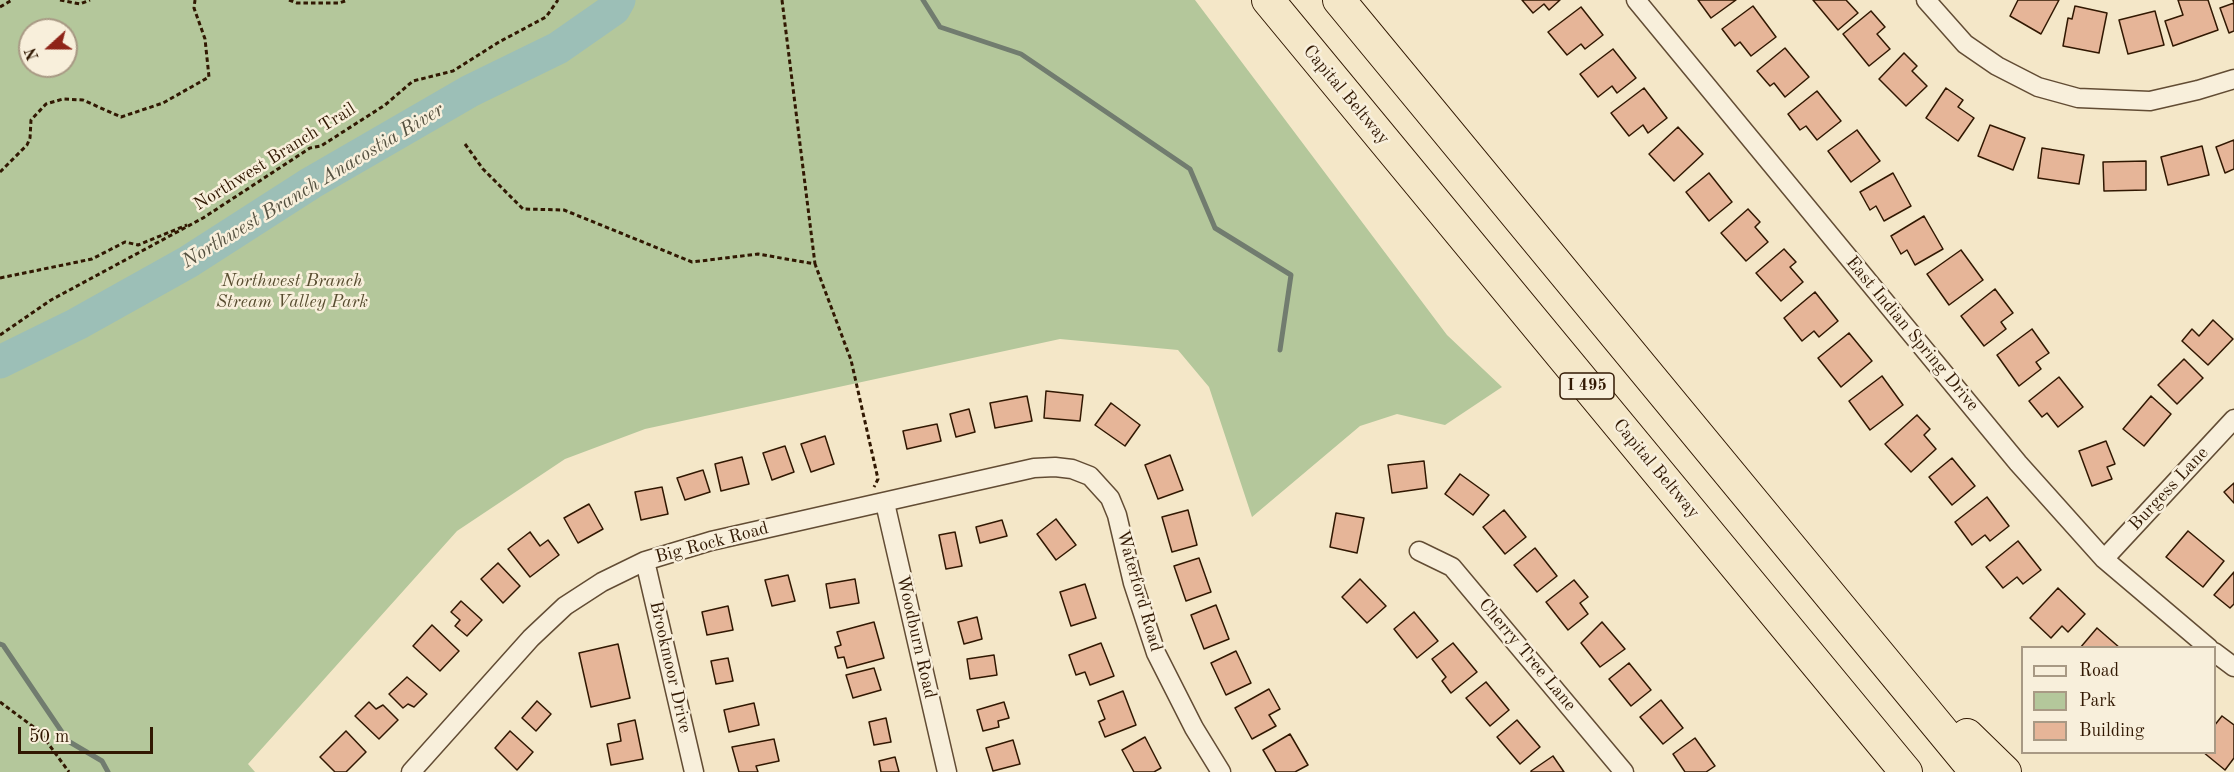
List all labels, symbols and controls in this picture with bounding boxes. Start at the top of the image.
north arrow [18,18,78,78]
street label: Capital Beltway [1298,41,1394,149]
text: N [23,45,43,62]
water label: Northwest Branch Anacostia River [178,98,448,274]
street label: Northwest Branch Trail [190,98,360,216]
street label: East Indian Spring Drive [1841,252,1983,416]
park label: Northwest Branch Stream Valley Park [216,270,368,312]
road number: I 495 [1560,373,1614,399]
street label: Capital Beltway [1608,415,1704,523]
street label: Burgess Lane [2125,442,2213,536]
street label: Big Rock Road [653,518,771,568]
street label: Waterford Road [1111,528,1167,654]
street label: Woodburn Road [891,573,941,701]
street label: Cherry Tree Lane [1474,594,1580,716]
street label: Brookmoor Drive [644,599,696,735]
legend [2021,646,2216,754]
text: Road [2079,662,2119,680]
text: Park [2079,692,2116,710]
scale bar [21,715,156,753]
text: Building [2079,722,2144,740]
text: 50 m [29,728,69,746]

